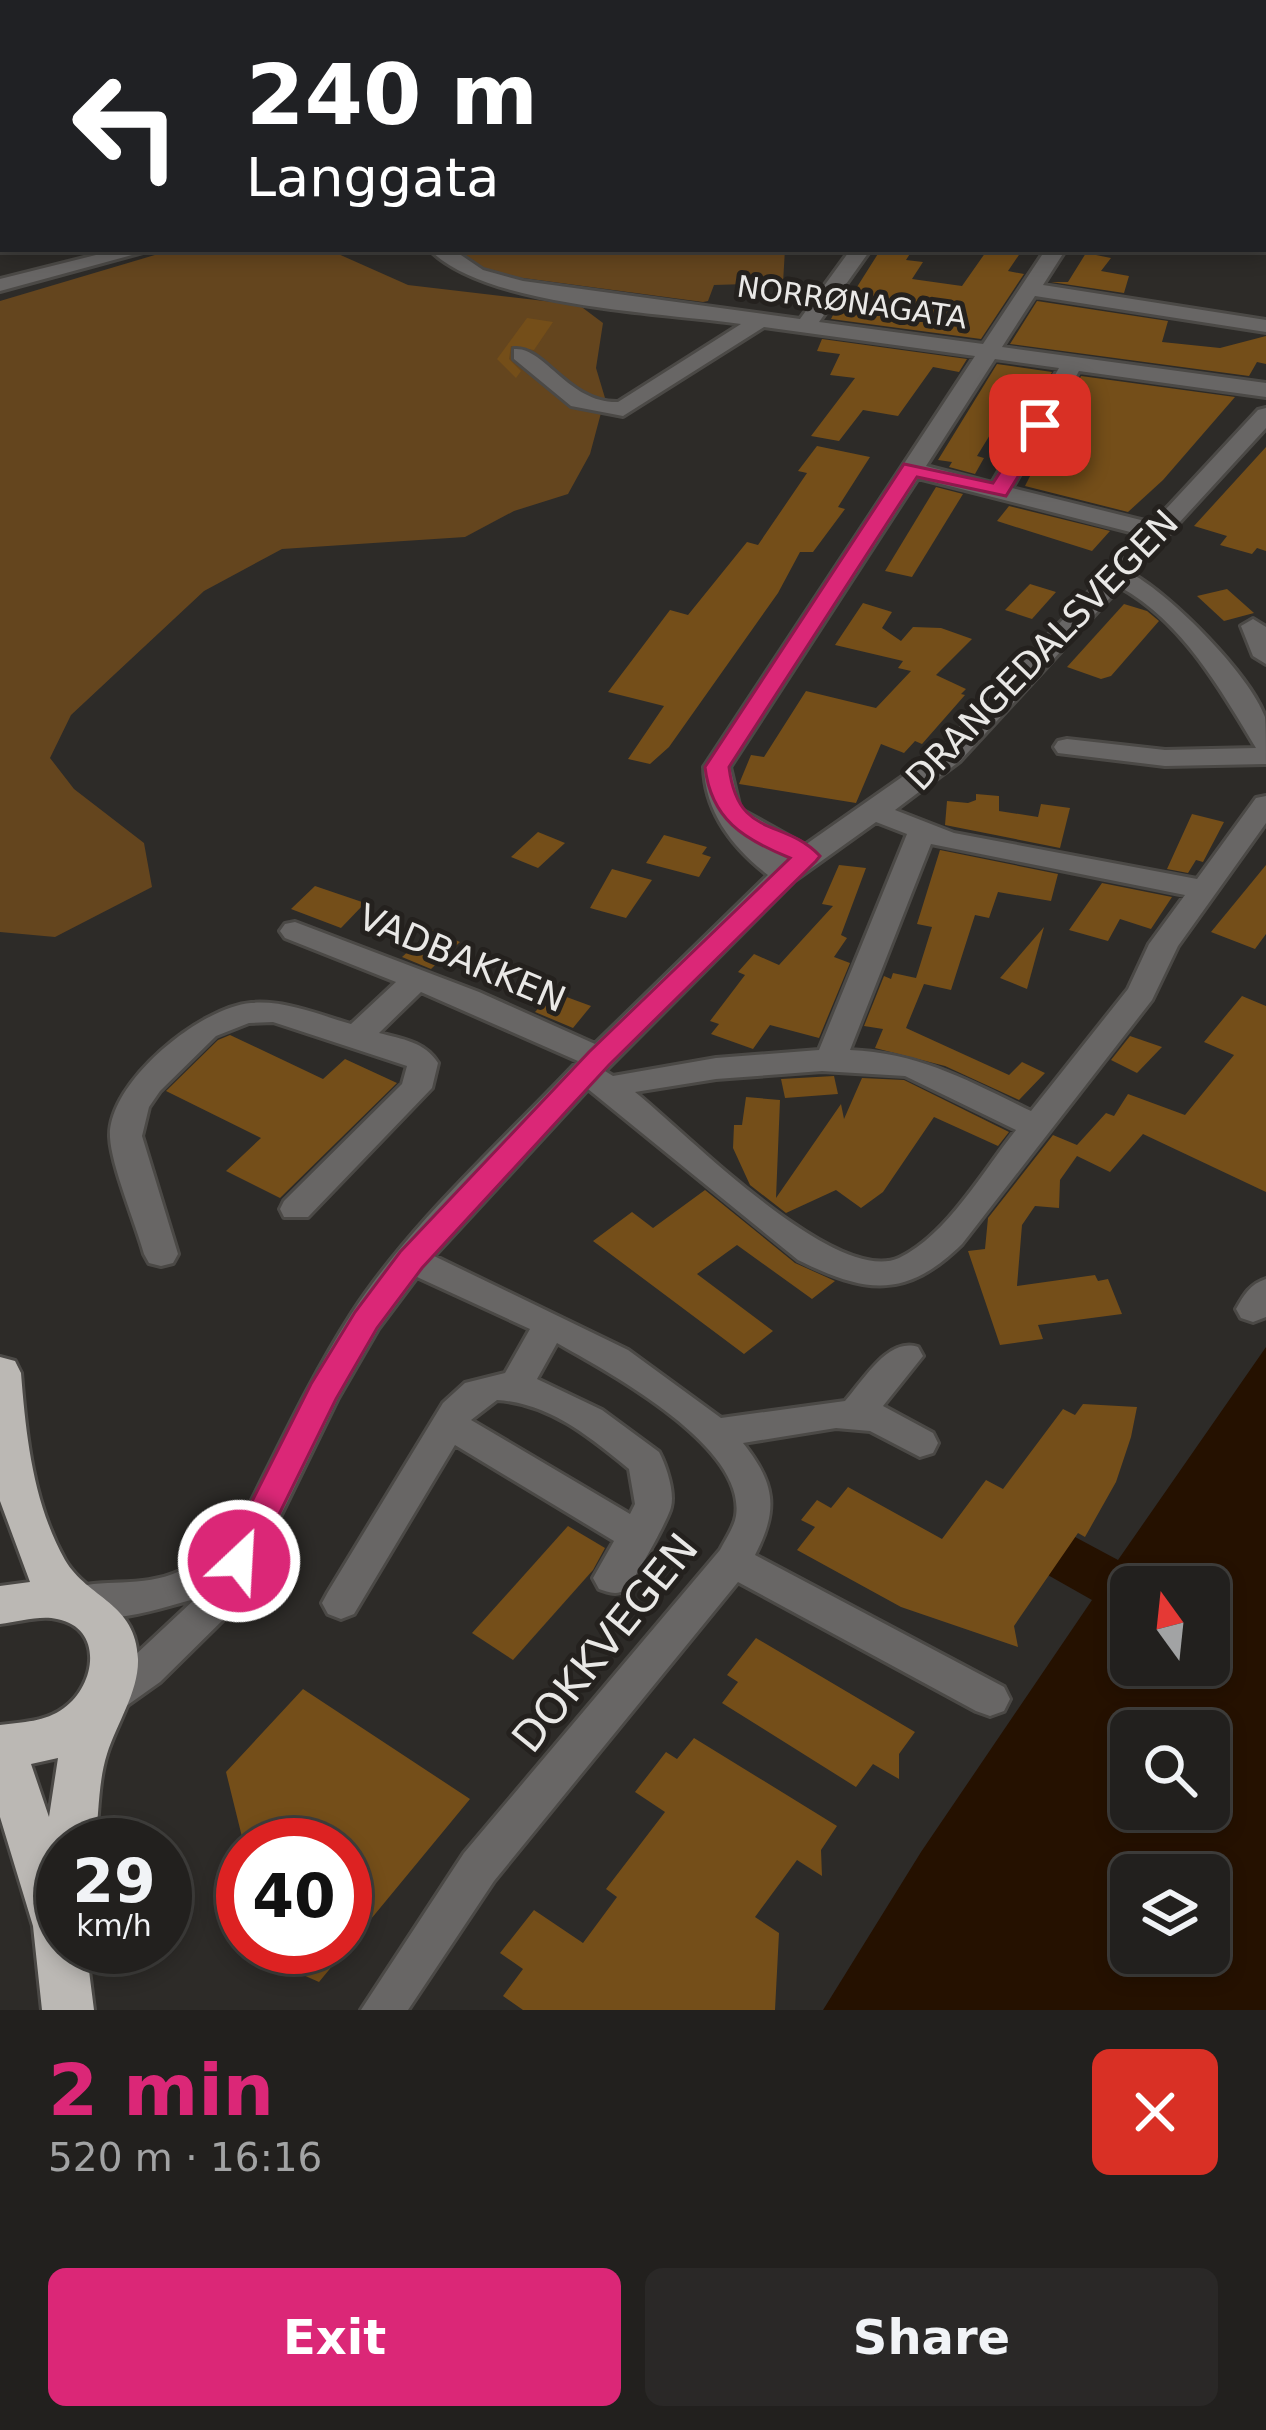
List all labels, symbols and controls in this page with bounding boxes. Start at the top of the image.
text: 240 m [246,46,538,144]
icon: left [48,48,204,204]
text: Langgata [246,146,499,209]
street label: NORRØNAGATA [735,269,970,336]
pin [989,374,1091,476]
icon: arrive [1007,392,1073,458]
street label: DRANGEDALSVEGEN [898,502,1186,798]
street label: VADBAKKEN [352,896,572,1020]
position arrow [176,1498,302,1624]
street label: DOKKVEGEN [502,1524,708,1762]
north arrow [1110,1566,1230,1686]
map controls [1110,1566,1230,1974]
button: search [1110,1710,1230,1830]
speed limit sign: 40 [216,1818,372,1974]
text: 29 [72,1846,156,1916]
button: layers [1110,1854,1230,1974]
text: km/h [76,1908,152,1943]
text: 2 min [48,2048,274,2132]
button: close [1092,2049,1218,2175]
text: 520 m · 16:16 [48,2135,322,2180]
button: Exit [48,2268,621,2406]
button: Share [645,2268,1218,2406]

